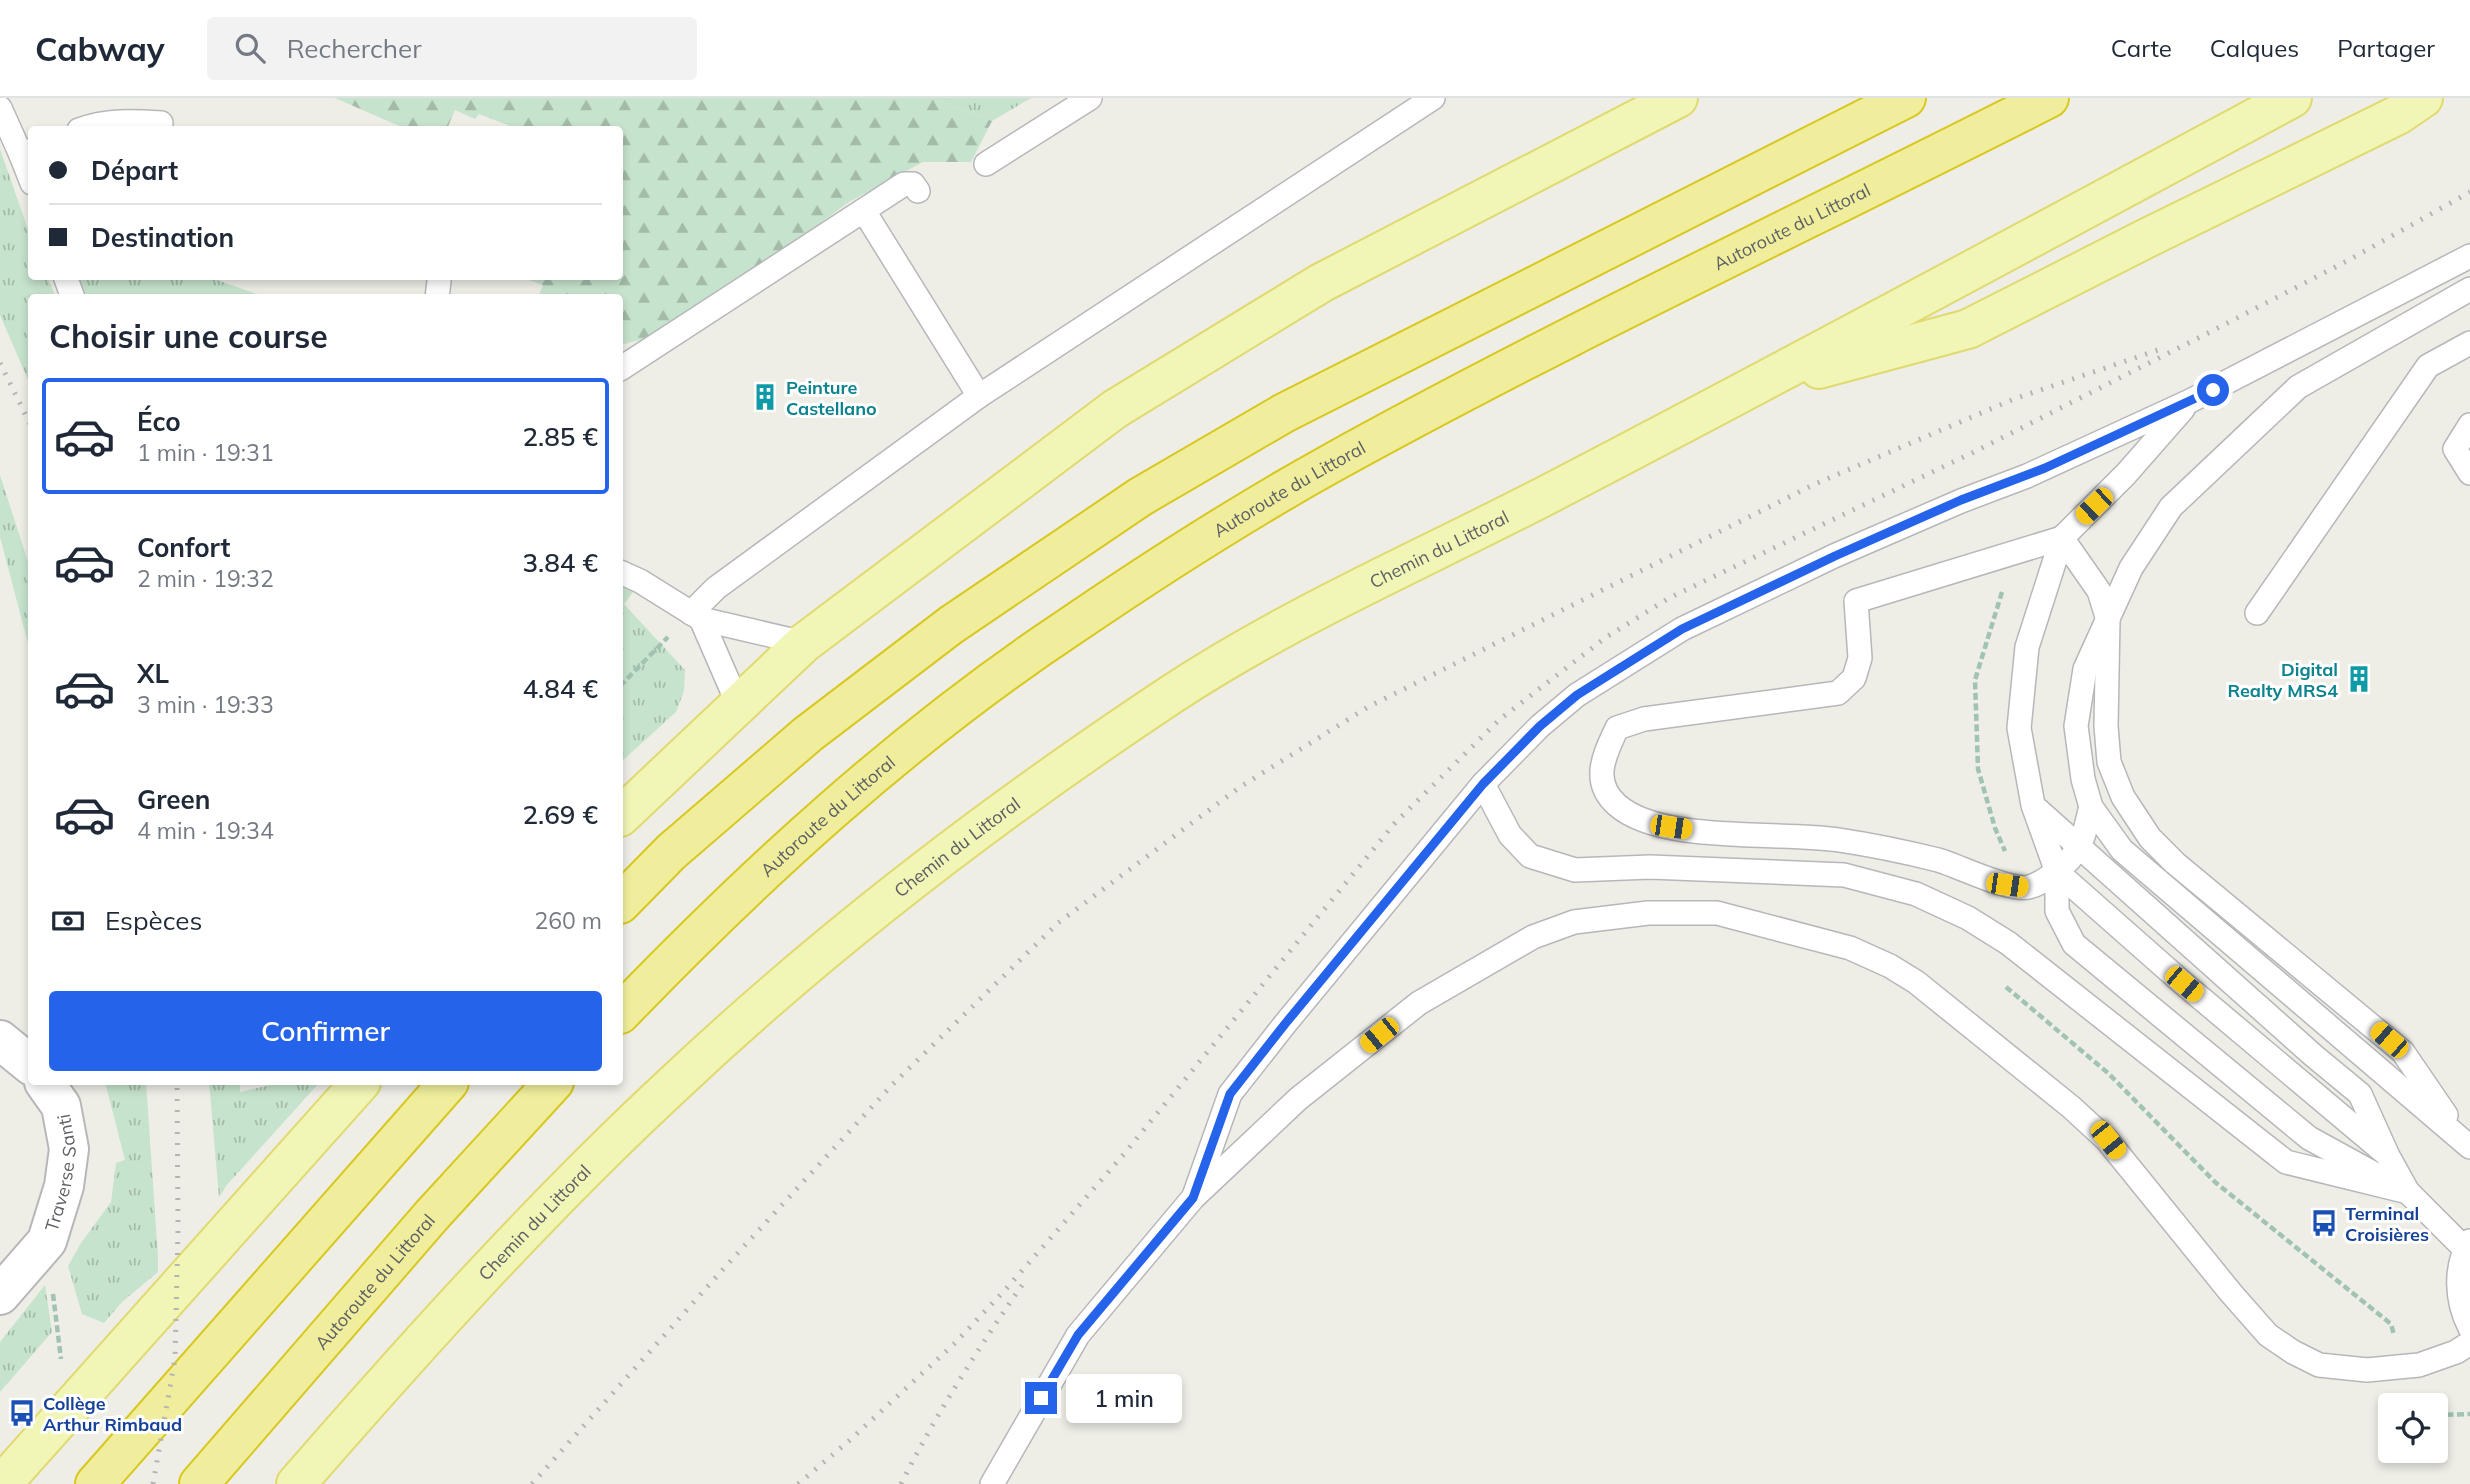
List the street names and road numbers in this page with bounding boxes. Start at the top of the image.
street label: Autoroute du Littoral [1709,178,1874,275]
street label: Autoroute du Littoral [1209,435,1369,542]
street label: Chemin du Littoral [1366,505,1512,593]
street label: Autoroute du Littoral [755,750,899,881]
street label: Chemin du Littoral [889,792,1024,902]
street label: Traverse Santi [39,1112,81,1234]
street label: Chemin du Littoral [473,1159,595,1285]
street label: Autoroute du Littoral [309,1209,439,1354]

